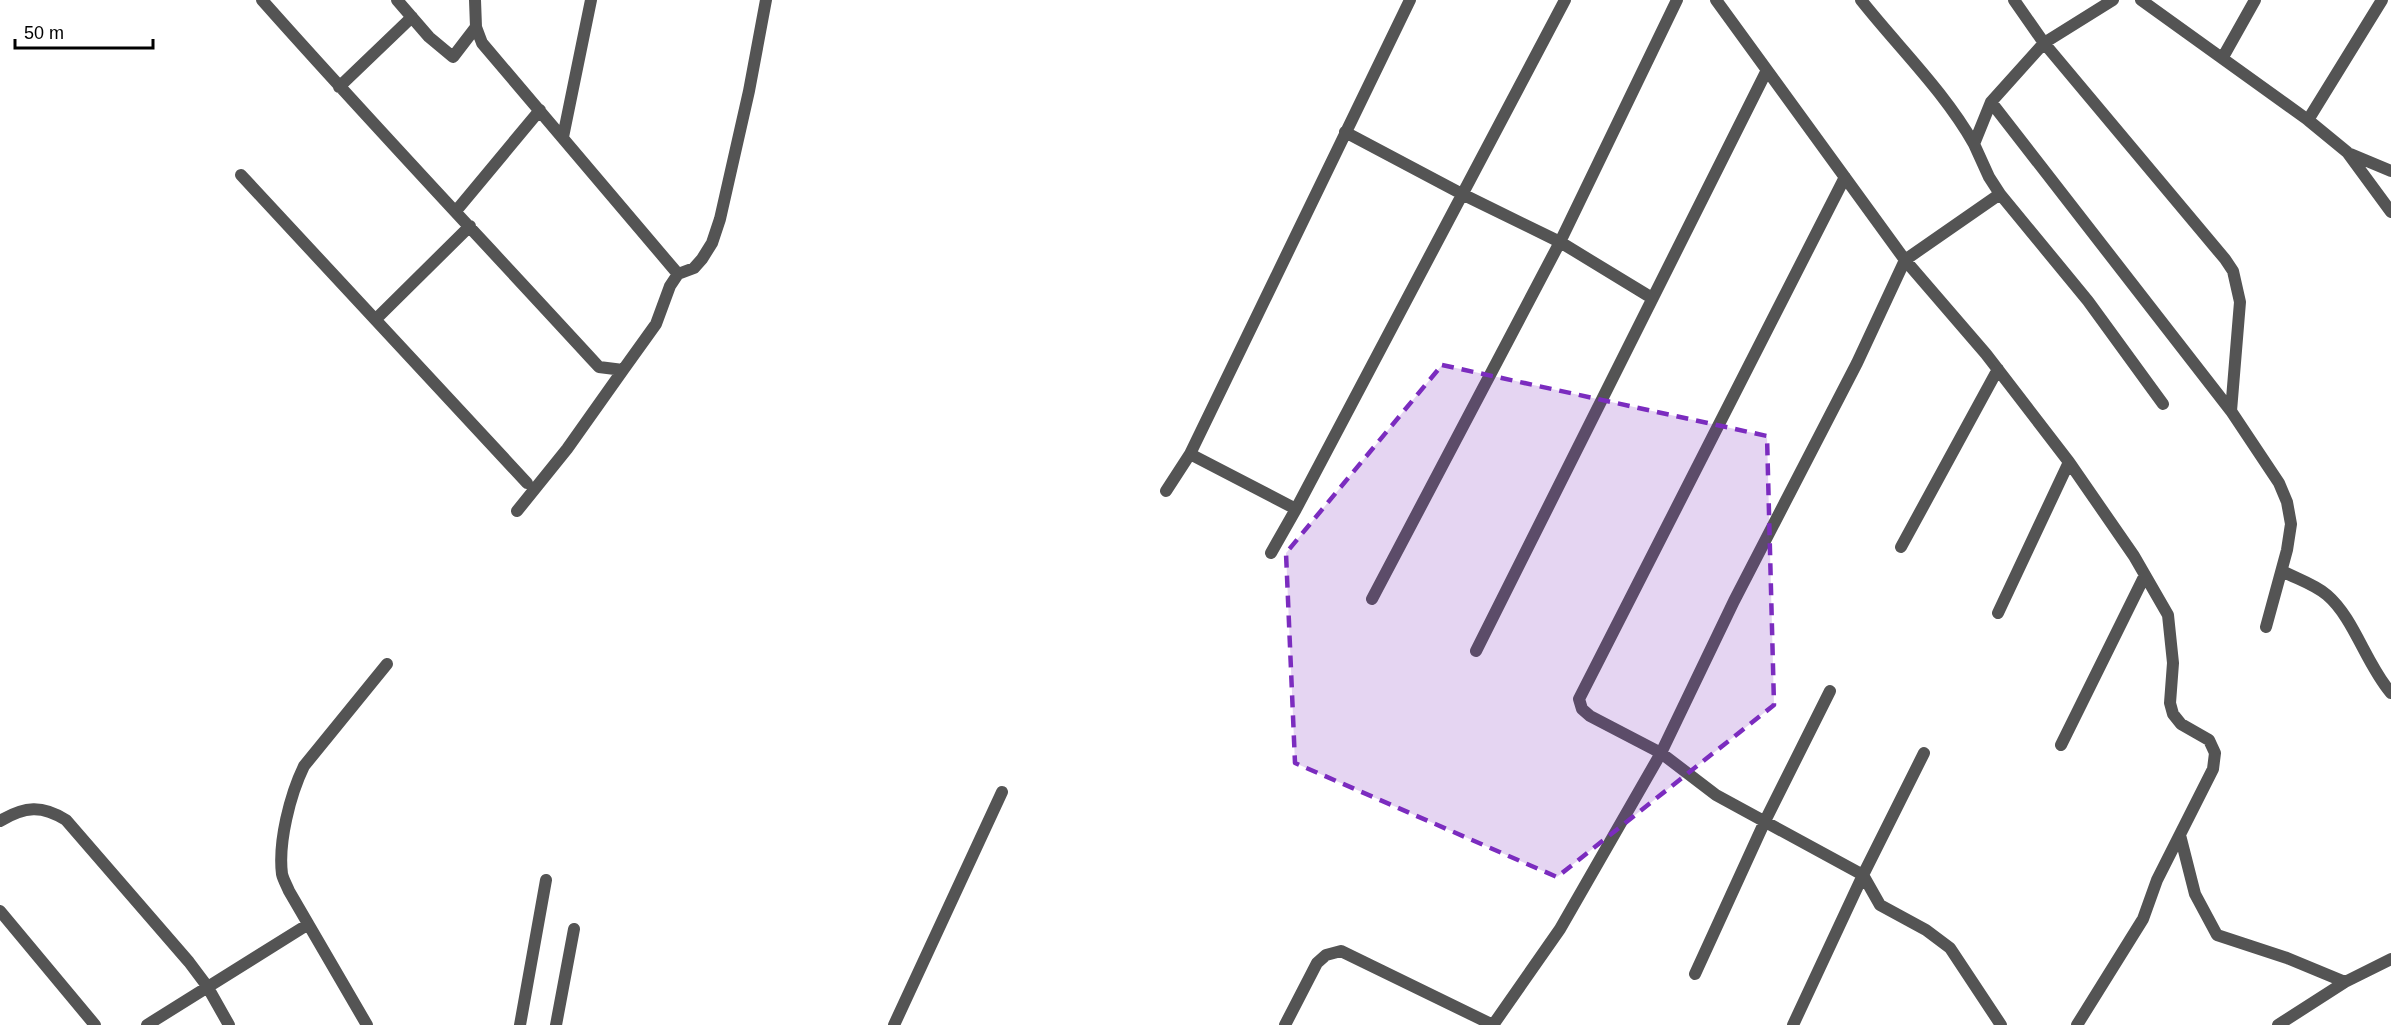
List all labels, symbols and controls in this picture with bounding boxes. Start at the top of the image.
scale bar [15,12,153,50]
text: 50 m [24,23,64,43]

